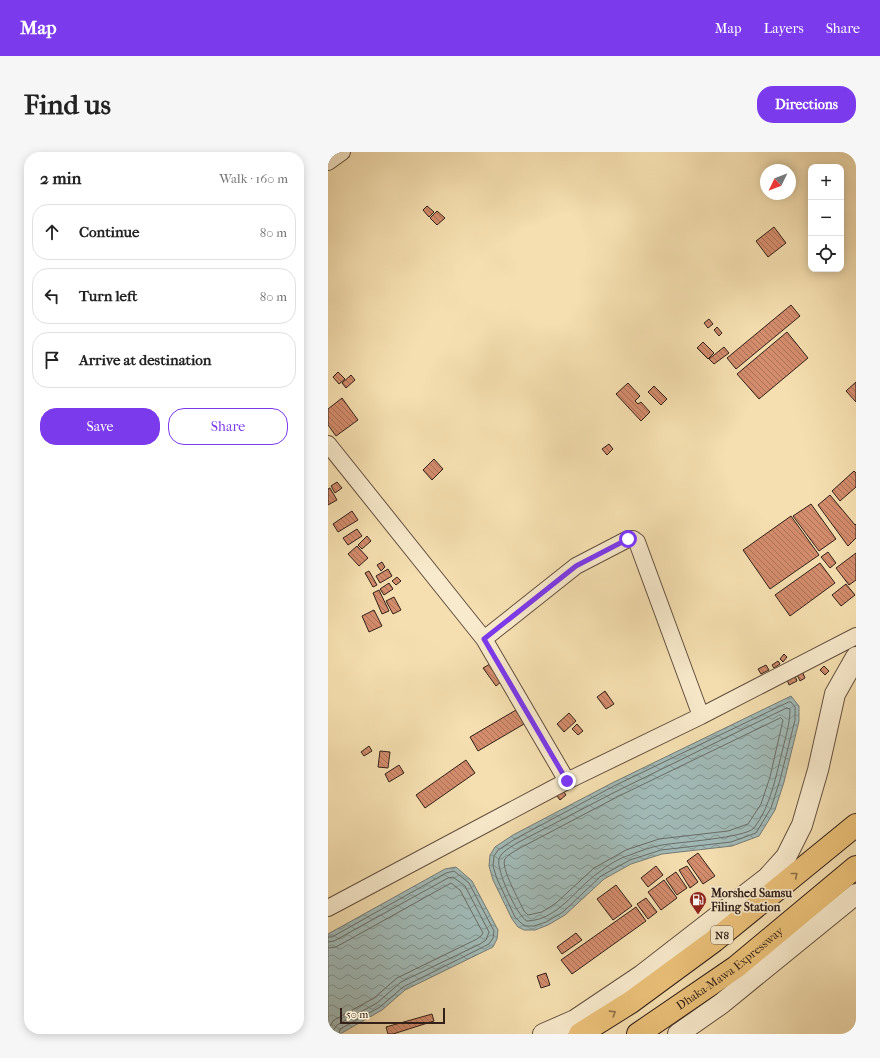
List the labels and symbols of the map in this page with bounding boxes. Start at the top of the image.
north arrow [760,164,796,200]
route start [619,530,637,548]
route end [558,772,576,790]
one-way arrow [790,873,797,880]
place label: Morshed Samsu Filing Station [710,886,792,915]
fuel station icon: Morshed Samsu Filing Station [688,890,708,915]
street label: Dhaka-Mawa Expressway [674,923,787,1013]
road number: N8 [711,926,733,944]
scale bar [340,1006,445,1025]
one-way arrow [609,1011,616,1018]

